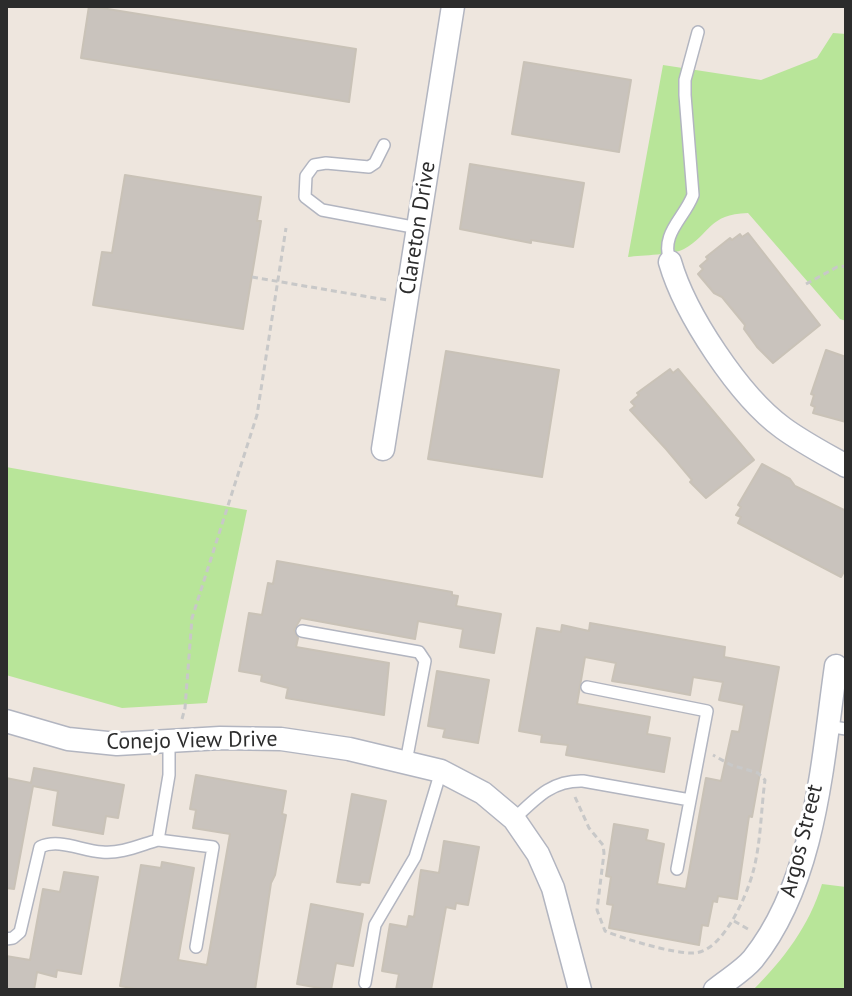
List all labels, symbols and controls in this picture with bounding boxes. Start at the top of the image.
street label: Clareton Drive [394,159,442,297]
street label: Conejo View Drive [106,726,278,756]
street label: Argos Street [775,782,829,900]

